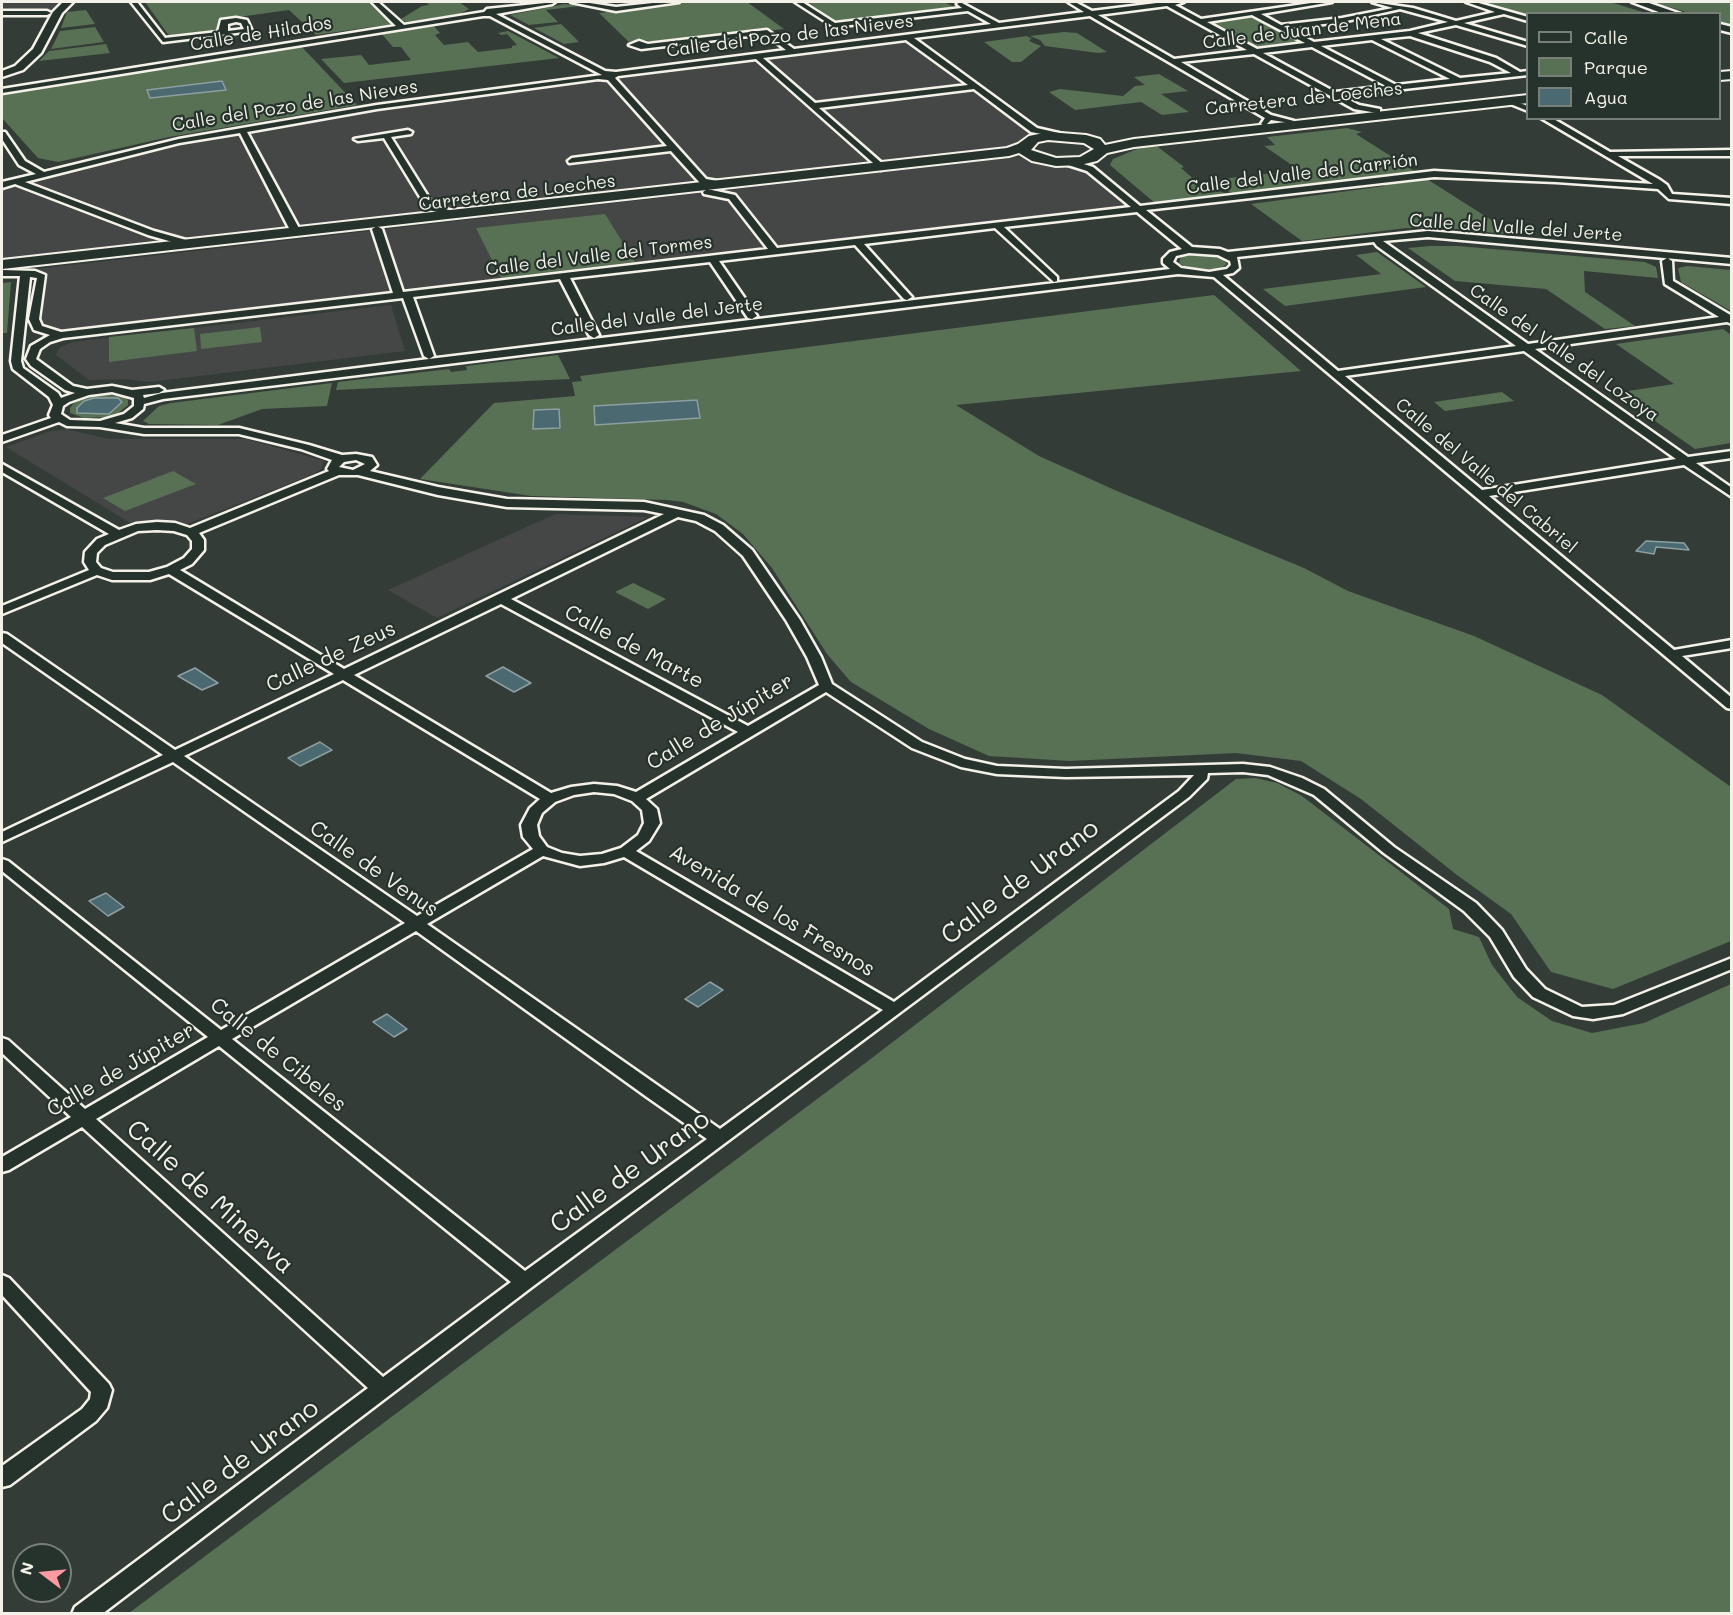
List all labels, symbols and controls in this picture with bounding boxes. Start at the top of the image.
street label: Calle de Juan de Mena [1201,8,1403,54]
street label: Calle del Pozo de las Nieves [665,10,915,62]
street label: Calle de Hilados [189,12,333,56]
legend [1526,12,1721,120]
text: Calle [1584,25,1628,49]
text: Parque [1584,55,1648,79]
street label: Calle del Pozo de las Nieves [170,76,420,136]
street label: Carretera de Loeches [1204,78,1404,120]
text: Agua [1584,85,1628,109]
street label: Calle del Valle del Carrión [1185,149,1419,199]
street label: Carretera de Loeches [417,170,617,216]
street label: Calle del Valle del Jerte [1409,210,1623,246]
street label: Calle del Valle del Tormes [484,231,714,281]
street label: Calle del Valle del Lozoya [1465,279,1663,427]
street label: Calle del Valle del Jerte [550,293,764,341]
street label: Calle del Valle del Cabriel [1391,394,1581,558]
street label: Calle de Marte [560,600,708,694]
street label: Calle de Zeus [262,616,400,698]
street label: Calle de Júpiter [642,668,798,776]
street label: Calle de Urano [935,813,1105,951]
street label: Calle de Venus [305,815,443,923]
street label: Avenida de los Fresnos [665,840,879,982]
street label: Calle de Cibeles [205,992,351,1118]
street label: Calle de Júpiter [43,1017,199,1123]
street label: Calle de Urano [544,1104,716,1240]
street label: Calle de Minerva [120,1113,300,1281]
street label: Calle de Urano [155,1393,325,1531]
north arrow [12,1543,72,1603]
text: N [14,1560,38,1577]

